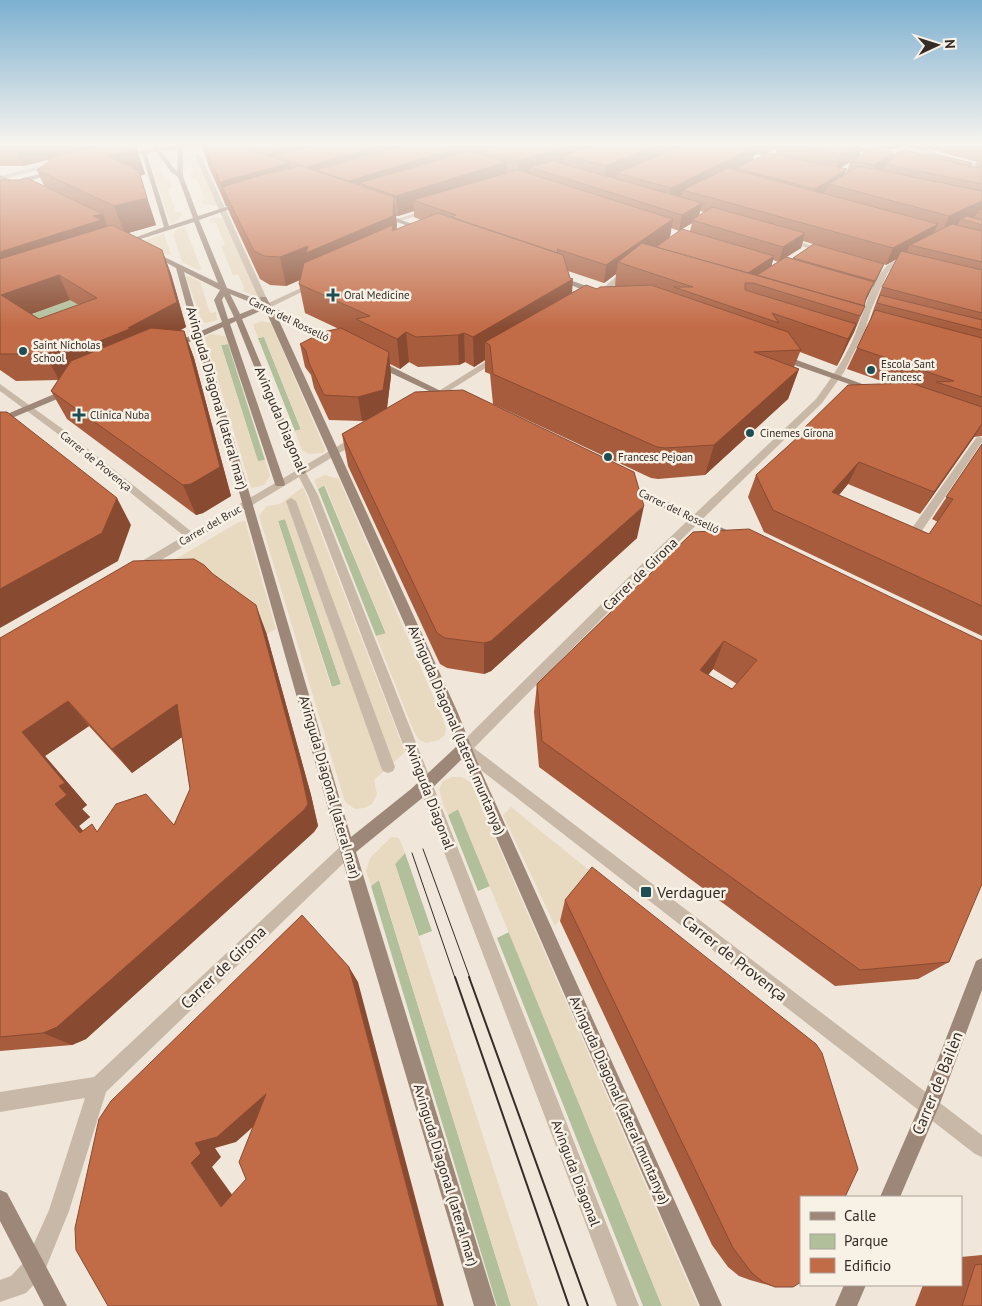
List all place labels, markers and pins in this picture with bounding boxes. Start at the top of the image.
marker: Oral Medicine [326,288,340,302]
place label: Oral Medicine [344,288,410,302]
place label: Saint Nicholas School [33,338,101,365]
marker: Saint Nicholas School [17,345,29,357]
place label: Escola Sant Francesc [881,357,935,384]
marker: Escola Sant Francesc [865,364,877,376]
marker: Clinica Nuba [72,408,86,422]
place label: Clinica Nuba [90,408,150,422]
place label: Cinemes Girona [760,426,834,440]
marker: Cinemes Girona [744,427,756,439]
place label: Francesc Pejoan [618,450,693,464]
marker: Francesc Pejoan [602,451,614,463]
place label: Verdaguer [656,882,727,902]
marker: Verdaguer [639,885,653,899]

